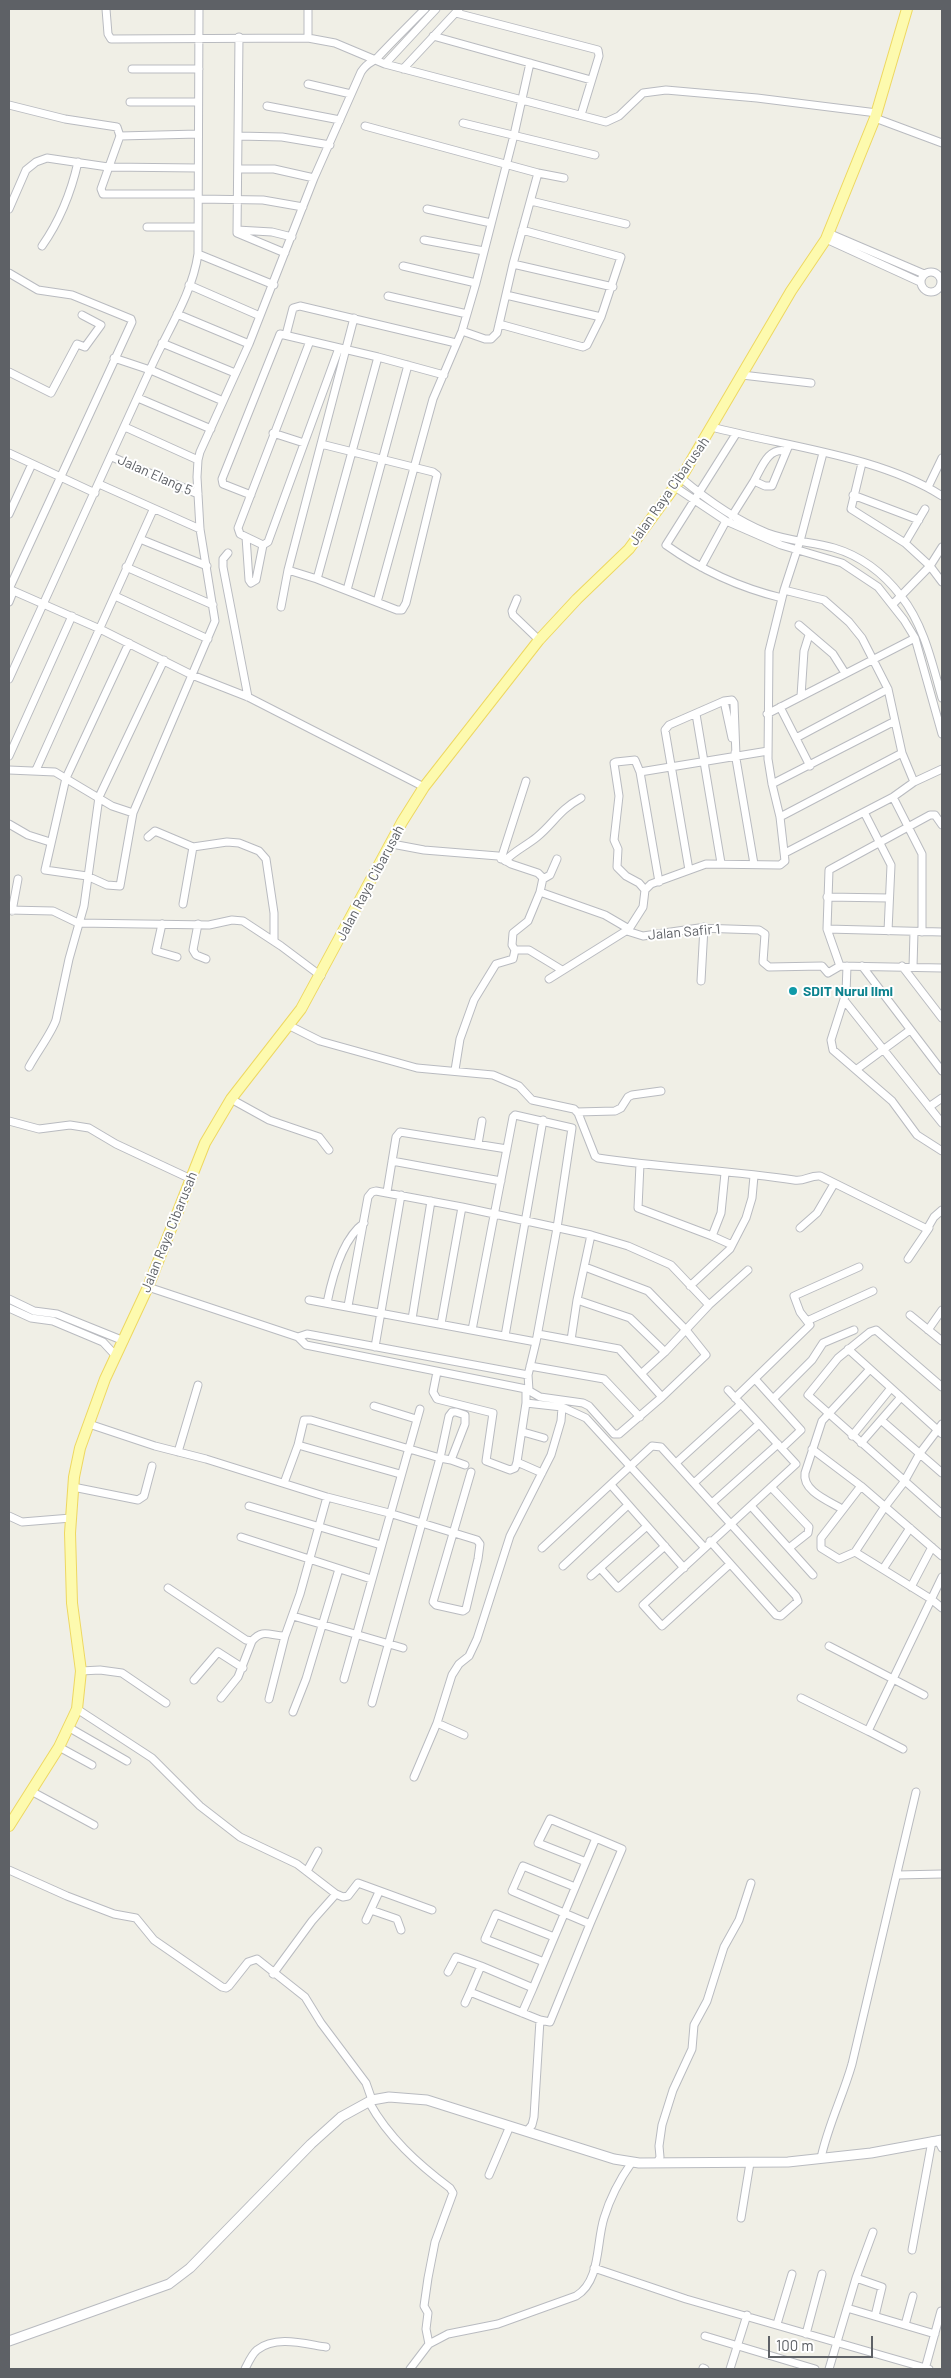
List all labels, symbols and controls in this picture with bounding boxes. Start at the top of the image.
street label: Jalan Raya Cibarusah [625,433,713,549]
street label: Jalan Elang 5 [115,451,195,499]
street label: Jalan Raya Cibarusah [332,822,408,944]
street label: Jalan Safir 1 [647,920,721,944]
place label: SDIT Nurul Ilmi [803,983,893,999]
marker: SDIT Nurul Ilmi [787,985,799,997]
street label: Jalan Raya Cibarusah [137,1169,201,1295]
scale bar [771,2326,876,2358]
text: 100 m [776,2336,814,2354]

